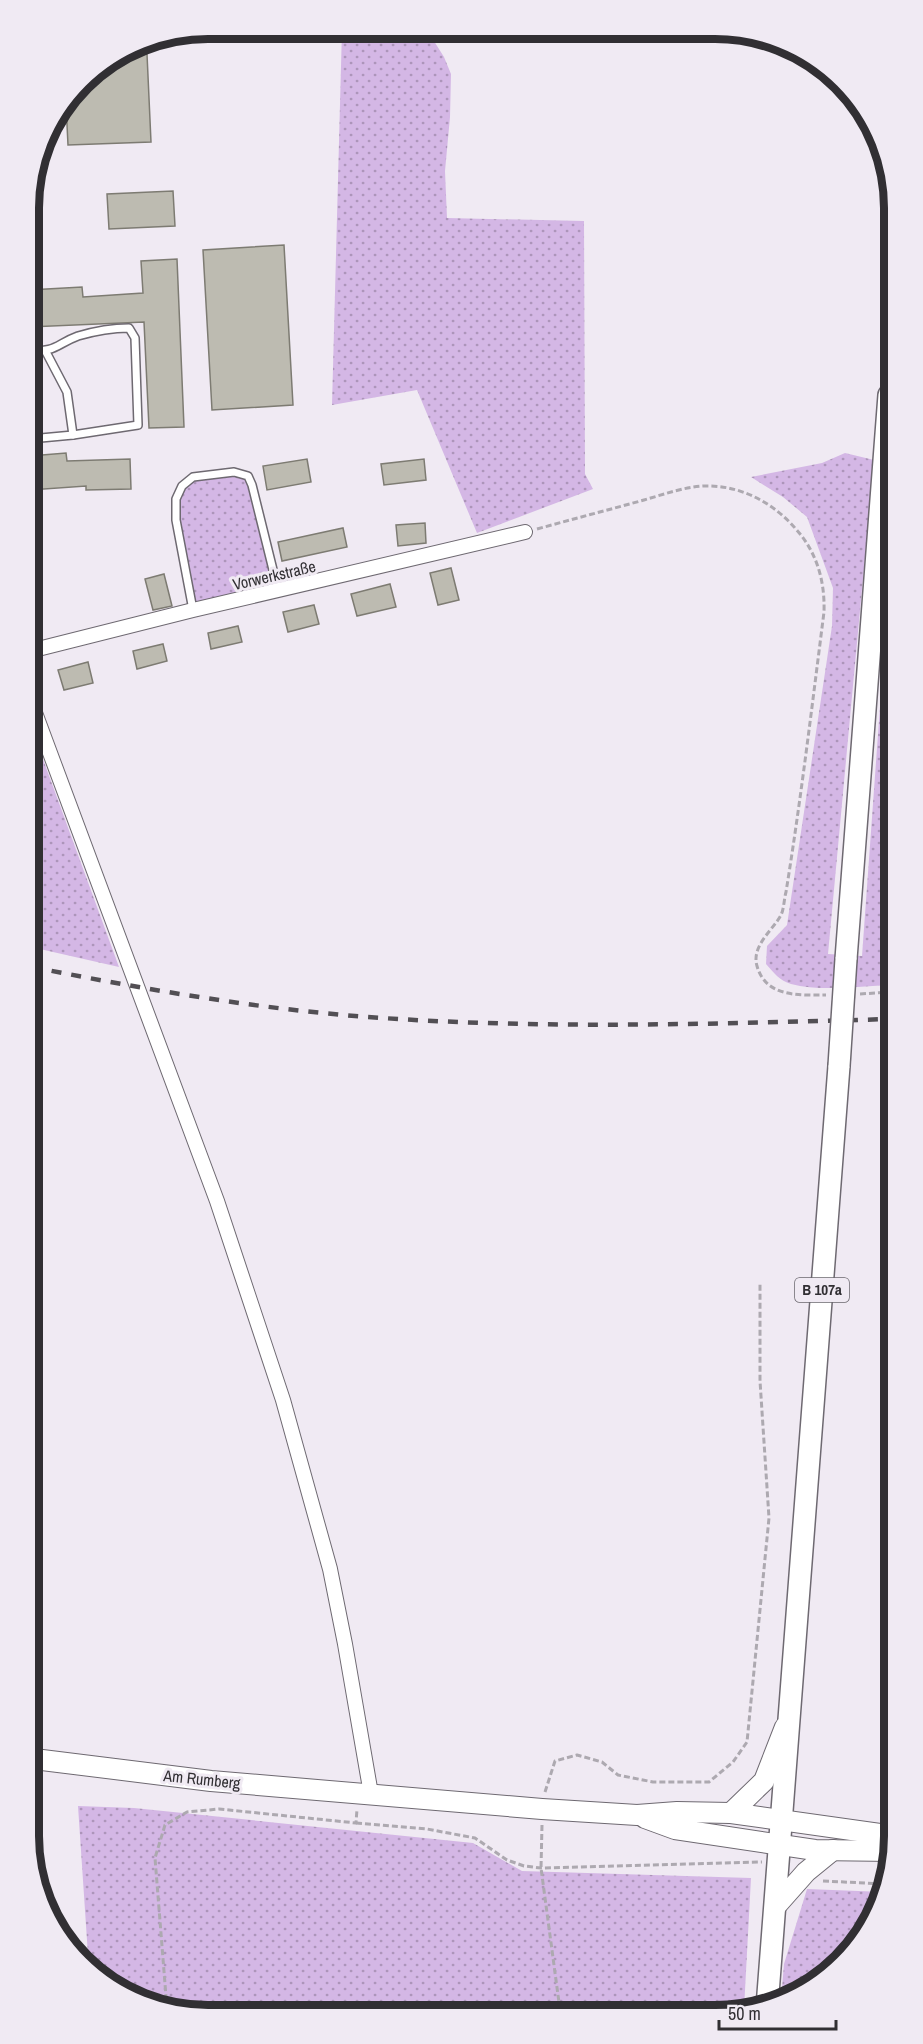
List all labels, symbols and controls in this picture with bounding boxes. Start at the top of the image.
street label: Vorwerkstraße [230,555,318,595]
road number: B 107a [795,1278,849,1302]
street label: Am Rumberg [161,1764,242,1794]
scale bar [719,1993,836,2031]
text: 50 m [728,2001,761,2026]

